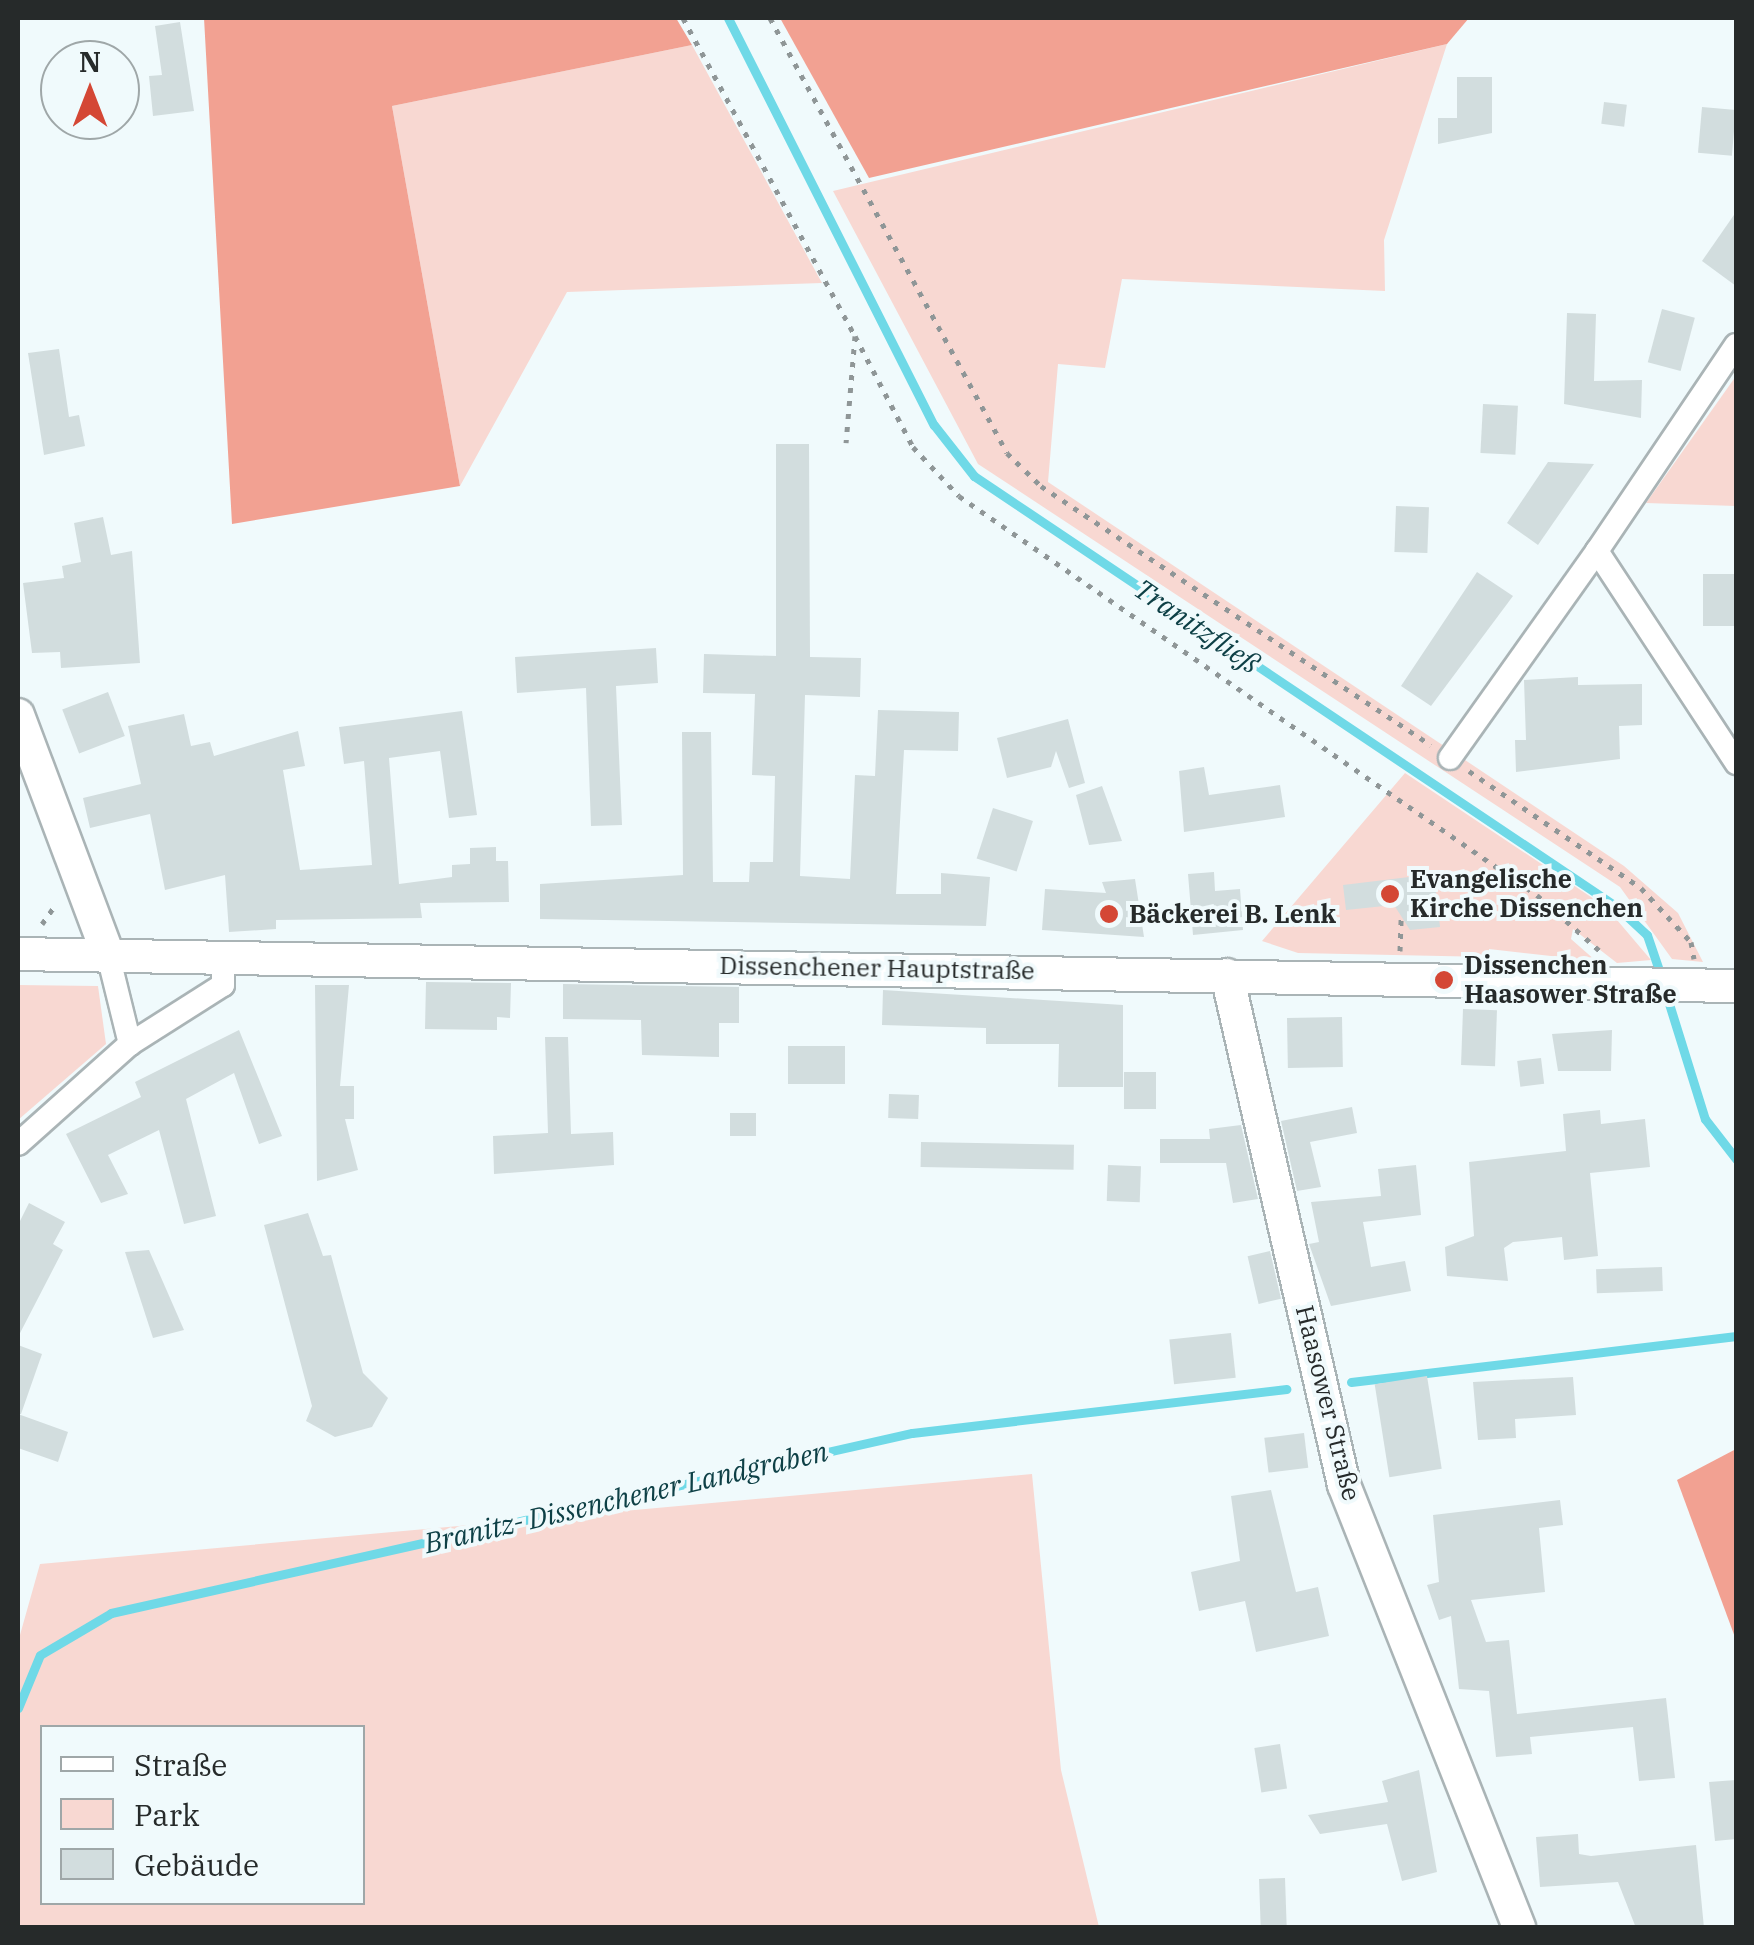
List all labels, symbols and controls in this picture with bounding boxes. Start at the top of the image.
north arrow [40,40,140,140]
text: N [79,43,101,80]
water label: Tranitzfließ [1128,572,1266,680]
place label: Evangelische Kirche Dissenchen [1410,865,1643,924]
marker: Evangelische Kirche Dissenchen [1379,883,1401,905]
place label: Bäckerei B. Lenk [1129,899,1336,929]
marker: Bäckerei B. Lenk [1098,903,1120,925]
street label: Dissenchener Hauptstraße [719,950,1035,986]
place label: Dissenchen Haasower Straße [1464,951,1677,1010]
marker: Dissenchen Haasower Straße [1433,969,1455,991]
street label: Haasower Straße [1289,1302,1367,1504]
water label: Branitz- Dissenchener Landgraben [421,1434,831,1560]
legend [40,1725,365,1905]
text: Straße [134,1745,227,1784]
text: Park [134,1795,200,1834]
text: Gebäude [134,1845,259,1884]

